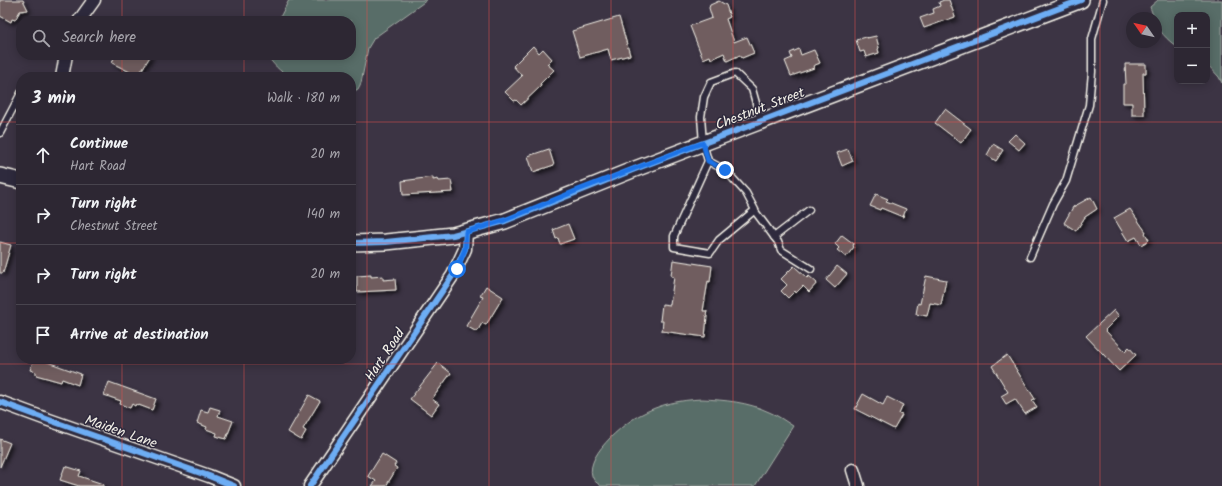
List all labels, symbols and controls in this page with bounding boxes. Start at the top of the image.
north arrow [1126,12,1162,48]
map controls [1174,12,1210,84]
button: + [1174,12,1210,48]
search box [16,16,356,60]
text: Search here [62,26,136,50]
icon: search [30,27,52,49]
button: − [1174,48,1210,84]
street label: Chestnut Street [712,82,809,136]
text: 3 min [32,85,76,112]
text: Walk · 180 m [267,88,340,109]
text: Continue [70,132,128,156]
icon: ahead [32,144,54,166]
text: 20 m [310,144,340,165]
text: Hart Road [70,156,125,177]
route end [716,161,734,179]
text: Turn right [70,192,137,216]
icon: right [32,204,54,226]
text: 140 m [307,204,340,225]
text: Chestnut Street [70,216,158,237]
route start [448,260,466,278]
text: Turn right [70,263,137,287]
icon: right [32,264,54,286]
text: 20 m [310,264,340,285]
text: Arrive at destination [70,323,209,347]
street label: Hart Road [359,323,411,386]
icon: arrive [32,324,54,346]
street label: Maiden Lane [82,409,161,455]

